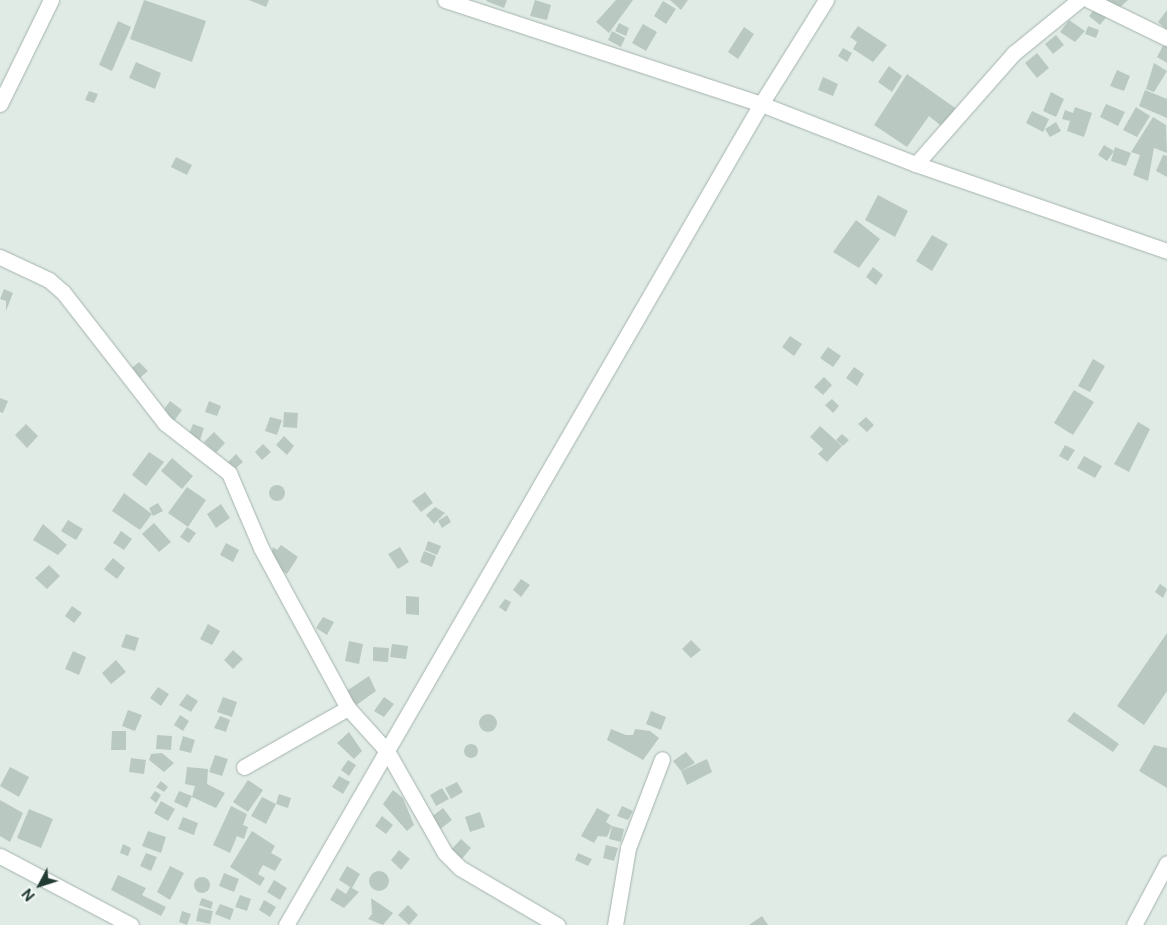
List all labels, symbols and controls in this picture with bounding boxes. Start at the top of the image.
north arrow [15,860,65,910]
text: N [19,885,38,904]

